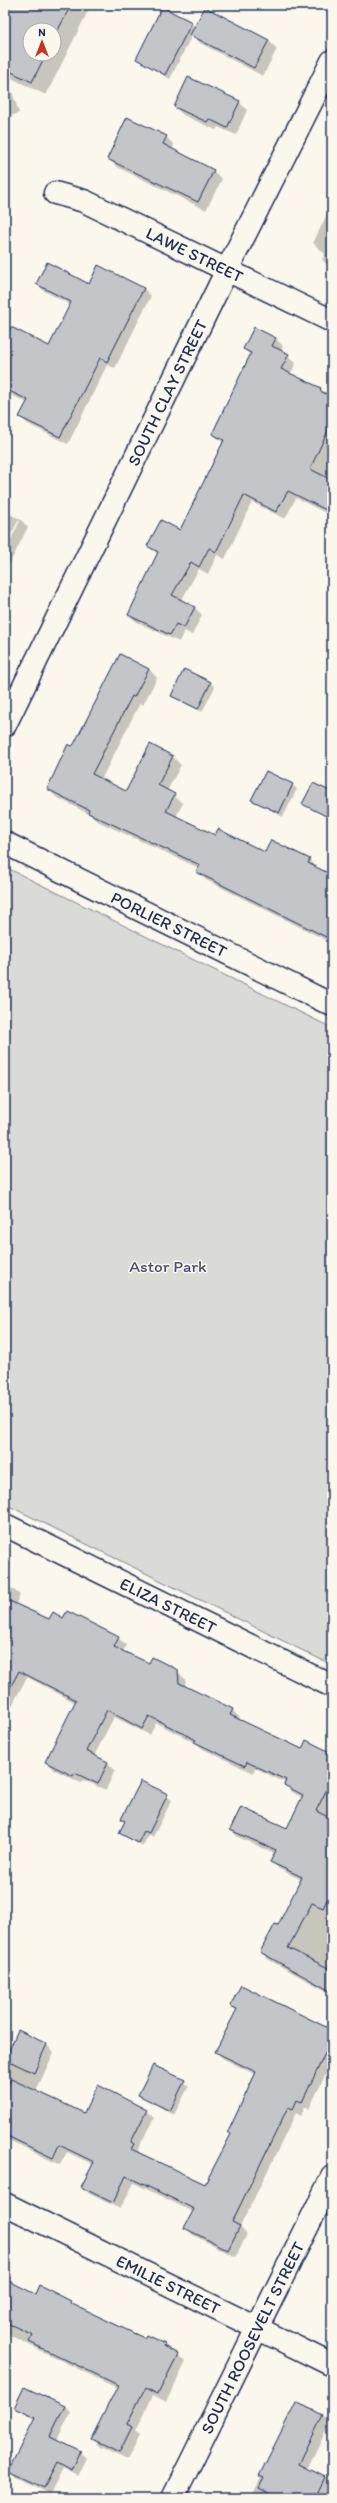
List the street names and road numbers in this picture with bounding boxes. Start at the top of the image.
street label: LAWE STREET [143,223,247,287]
street label: SOUTH CLAY STREET [123,316,212,469]
street label: PORLIER STREET [108,887,231,962]
street label: ELIZA STREET [117,1573,220,1638]
street label: SOUTH ROOSEVELT STREET [196,2238,309,2437]
street label: EMILIE STREET [113,2250,224,2319]

